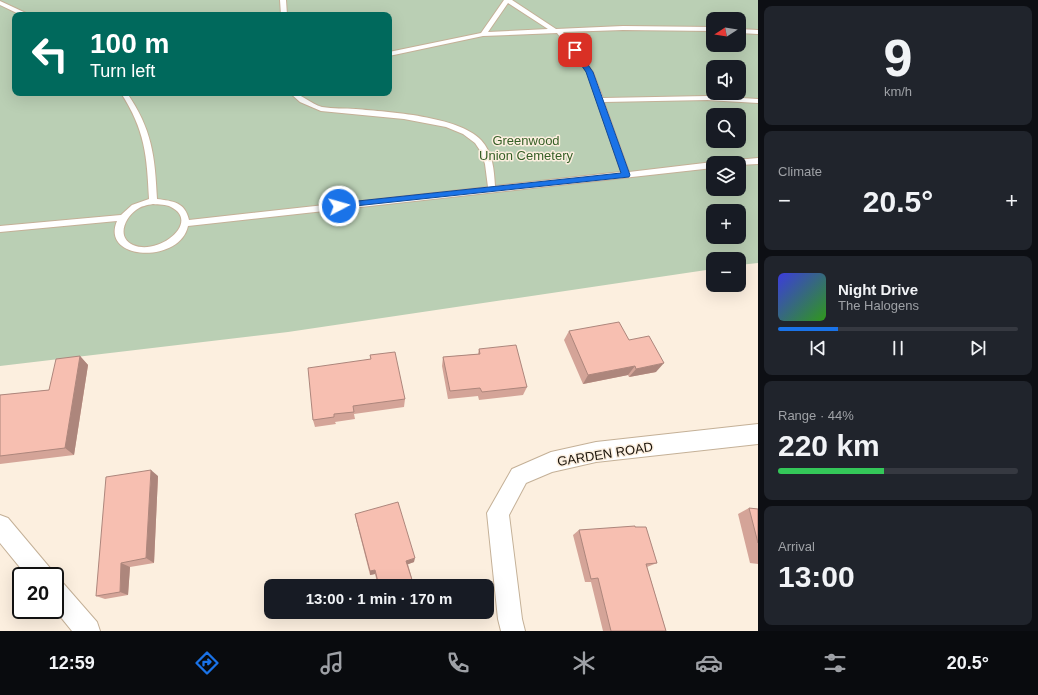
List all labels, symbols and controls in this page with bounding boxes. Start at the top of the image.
north arrow [706,12,746,52]
map controls [706,12,746,292]
icon: left [24,28,76,80]
text: 100 m [90,28,169,59]
text: 9 [884,29,912,87]
pin [558,33,592,67]
icon: arrive [564,39,586,61]
button: sound [706,60,746,100]
text: Turn left [90,61,155,81]
text: km/h [884,84,912,99]
button: search [706,108,746,148]
park label: Greenwood Union Cemetery [479,133,573,163]
button: layers [706,156,746,196]
text: Climate [778,164,822,179]
position arrow [318,185,360,227]
text: 20.5° [863,185,933,218]
text: − [778,188,791,213]
text: + [1005,188,1018,213]
button: + [706,204,746,244]
button: − [706,252,746,292]
text: Night Drive [838,281,918,298]
text: The Halogens [838,298,919,313]
icon: previous [807,337,829,359]
icon: pause [887,337,909,359]
icon: next [967,337,989,359]
text: Range · 44% [778,408,854,423]
text: 220 km [778,429,880,462]
street label: GARDEN ROAD [556,439,654,469]
text: Arrival [778,539,815,554]
text: 13:00 [778,560,855,593]
speed limit sign: 20 [12,567,64,619]
text: 13:00 · 1 min · 170 m [306,590,452,607]
icon: directions [193,649,221,677]
icon: music [318,649,346,677]
icon: phone [444,649,472,677]
icon: climate [570,649,598,677]
icon: car [695,649,723,677]
icon: filters [821,649,849,677]
text: 12:59 [49,653,95,673]
text: 20.5° [947,653,989,673]

